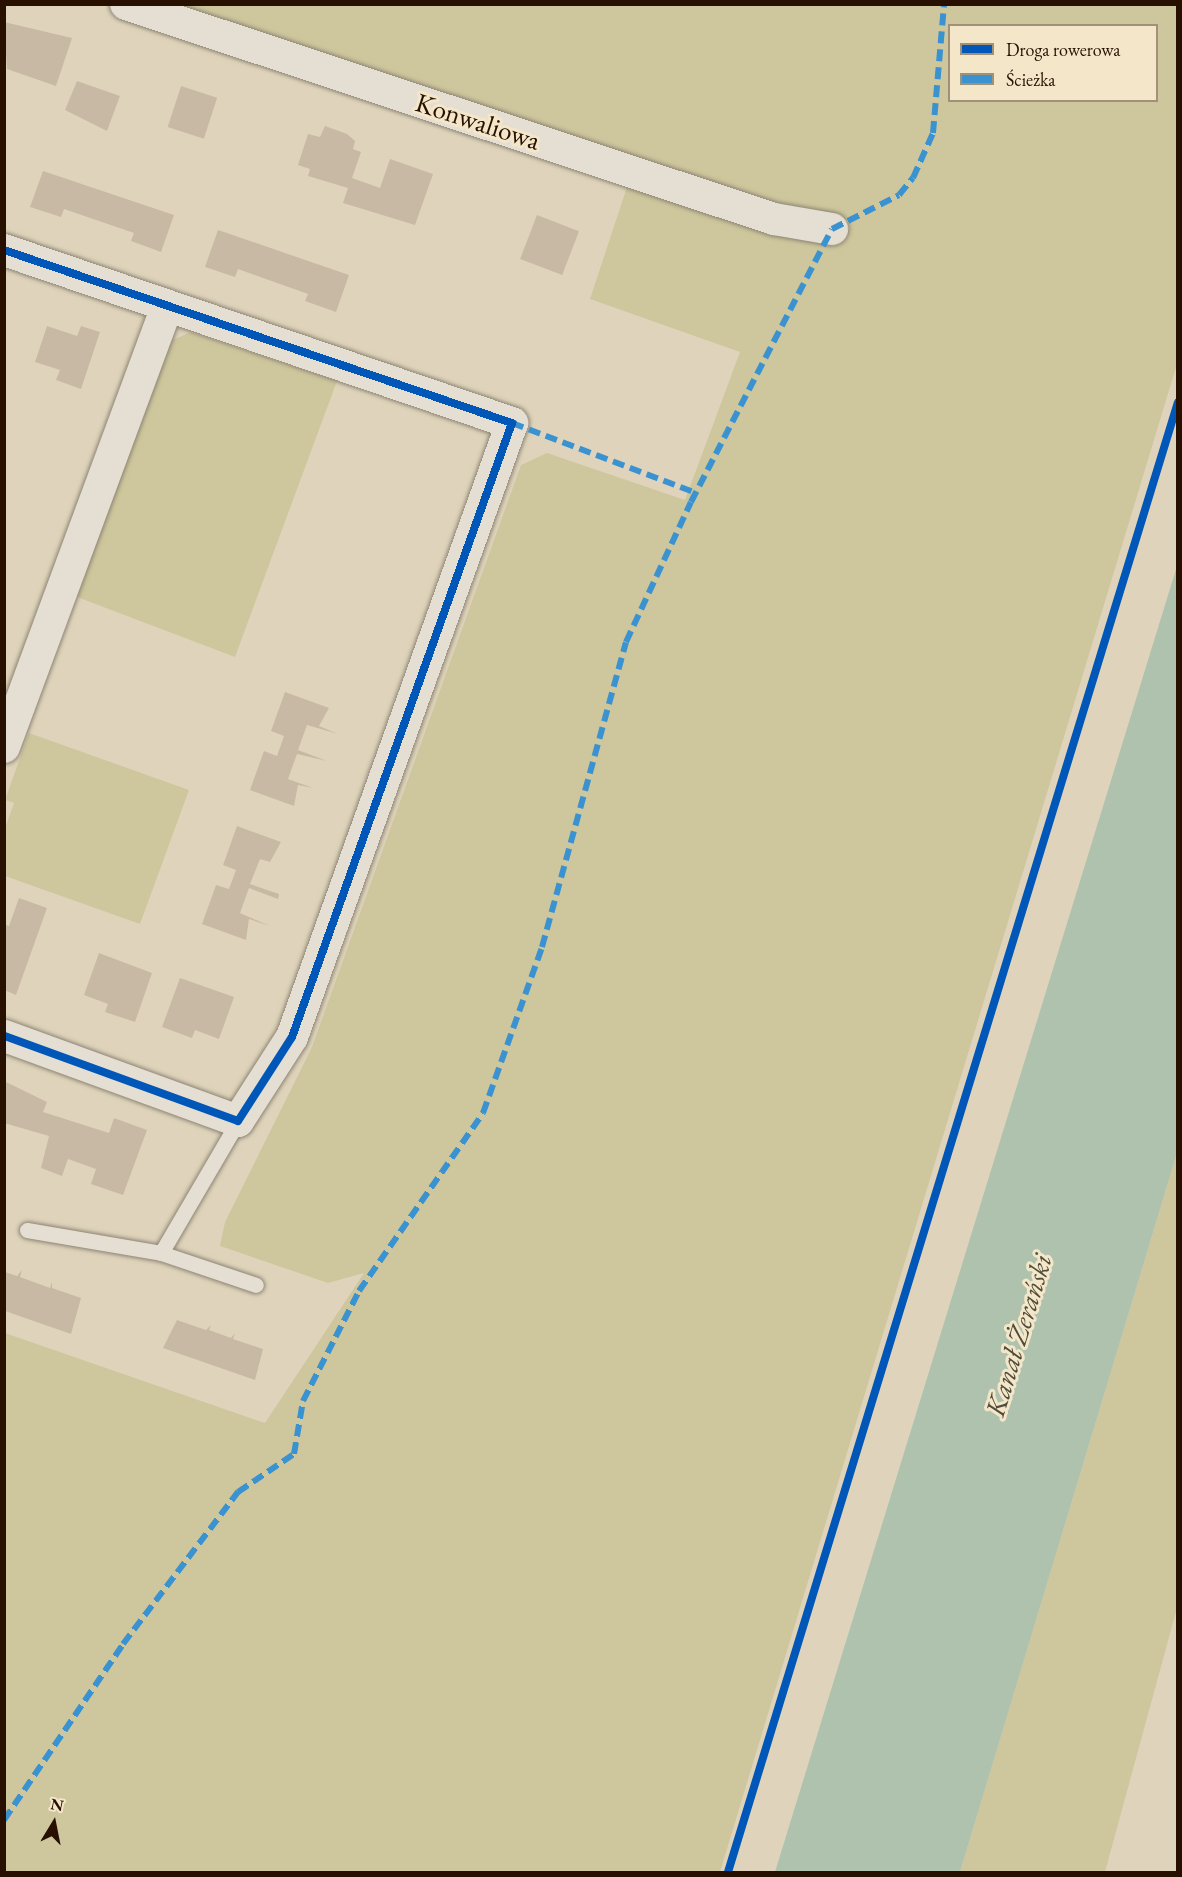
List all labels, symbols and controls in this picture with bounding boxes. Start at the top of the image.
legend [948,24,1158,102]
text: Droga rowerowa [1006,38,1121,61]
text: Ścieżka [1006,68,1056,91]
street label: Konwaliowa [412,86,544,156]
water label: Kanał Żerański [977,1250,1059,1420]
north arrow [24,1793,84,1853]
text: N [49,1793,65,1816]

